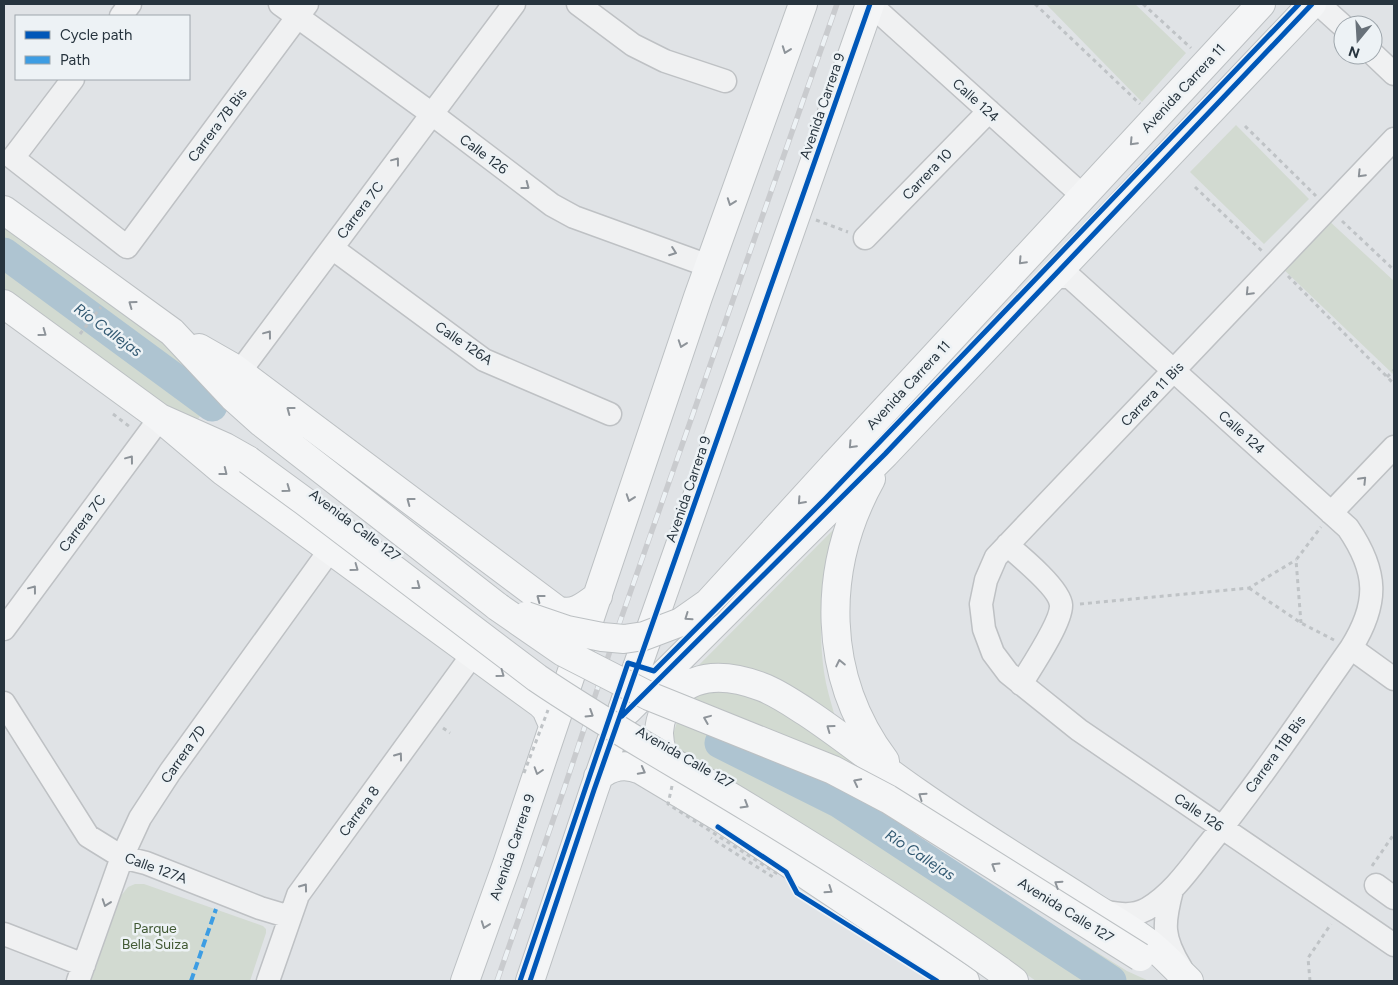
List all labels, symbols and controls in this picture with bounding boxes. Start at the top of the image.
legend [15,15,190,80]
north arrow [1333,15,1383,65]
text: Cycle path [60,26,132,44]
street label: Avenida Carrera 11 [1138,40,1229,136]
text: N [1346,42,1362,62]
one-way arrow [782,45,792,53]
text: Path [60,51,90,69]
street label: Avenida Carrera 9 [796,51,849,162]
street label: Calle 124 [949,75,1003,126]
street label: Carrera 7B Bis [184,85,251,165]
street label: Calle 126 [456,131,511,178]
one-way arrow [1129,137,1138,146]
street label: Carrera 10 [899,145,956,203]
one-way arrow [391,158,399,167]
one-way arrow [1358,169,1367,178]
street label: Carrera 7C [333,178,387,242]
one-way arrow [520,180,530,189]
one-way arrow [727,198,737,206]
one-way arrow [669,247,677,257]
one-way arrow [1019,256,1028,265]
one-way arrow [1246,287,1255,296]
water label: Río Callejas [71,299,145,361]
one-way arrow [128,301,138,310]
street label: Calle 126A [432,318,496,369]
one-way arrow [37,327,47,336]
one-way arrow [262,330,271,340]
street label: Avenida Carrera 11 [863,337,954,433]
one-way arrow [678,339,688,347]
street label: Carrera 11 Bis [1117,359,1187,430]
street label: Calle 124 [1215,407,1269,458]
one-way arrow [287,408,296,416]
street label: Avenida Carrera 9 [662,434,715,545]
one-way arrow [849,439,858,448]
one-way arrow [124,455,133,465]
one-way arrow [218,466,227,474]
one-way arrow [1357,476,1366,485]
one-way arrow [282,482,291,492]
street label: Avenida Calle 127 [306,486,404,565]
street label: Carrera 7C [55,491,109,555]
one-way arrow [626,493,636,501]
one-way arrow [798,495,807,504]
one-way arrow [406,498,416,507]
one-way arrow [349,562,359,571]
one-way arrow [411,581,420,589]
one-way arrow [27,586,36,595]
one-way arrow [536,595,546,604]
one-way arrow [685,611,694,620]
one-way arrow [836,659,846,668]
one-way arrow [495,668,505,677]
one-way arrow [585,707,594,717]
street label: Carrera 11B Bis [1242,712,1309,796]
one-way arrow [703,715,712,725]
street label: Carrera 7D [157,722,210,787]
street label: Avenida Calle 127 [633,723,737,792]
one-way arrow [827,726,836,734]
one-way arrow [393,752,402,761]
one-way arrow [637,765,646,775]
one-way arrow [534,767,544,775]
one-way arrow [853,778,862,788]
street label: Carrera 8 [335,783,383,840]
street label: Calle 126 [1171,790,1227,835]
street label: Avenida Carrera 9 [486,792,539,903]
one-way arrow [918,793,927,802]
one-way arrow [740,799,749,809]
water label: Río Callejas [882,826,958,884]
street label: Calle 127A [122,849,190,888]
one-way arrow [992,863,1001,872]
street label: Avenida Calle 127 [1015,874,1117,947]
one-way arrow [1054,881,1063,890]
one-way arrow [298,883,307,893]
one-way arrow [823,884,833,893]
one-way arrow [101,898,111,907]
park label: Parque Bella Suiza [122,920,188,953]
one-way arrow [481,920,491,929]

